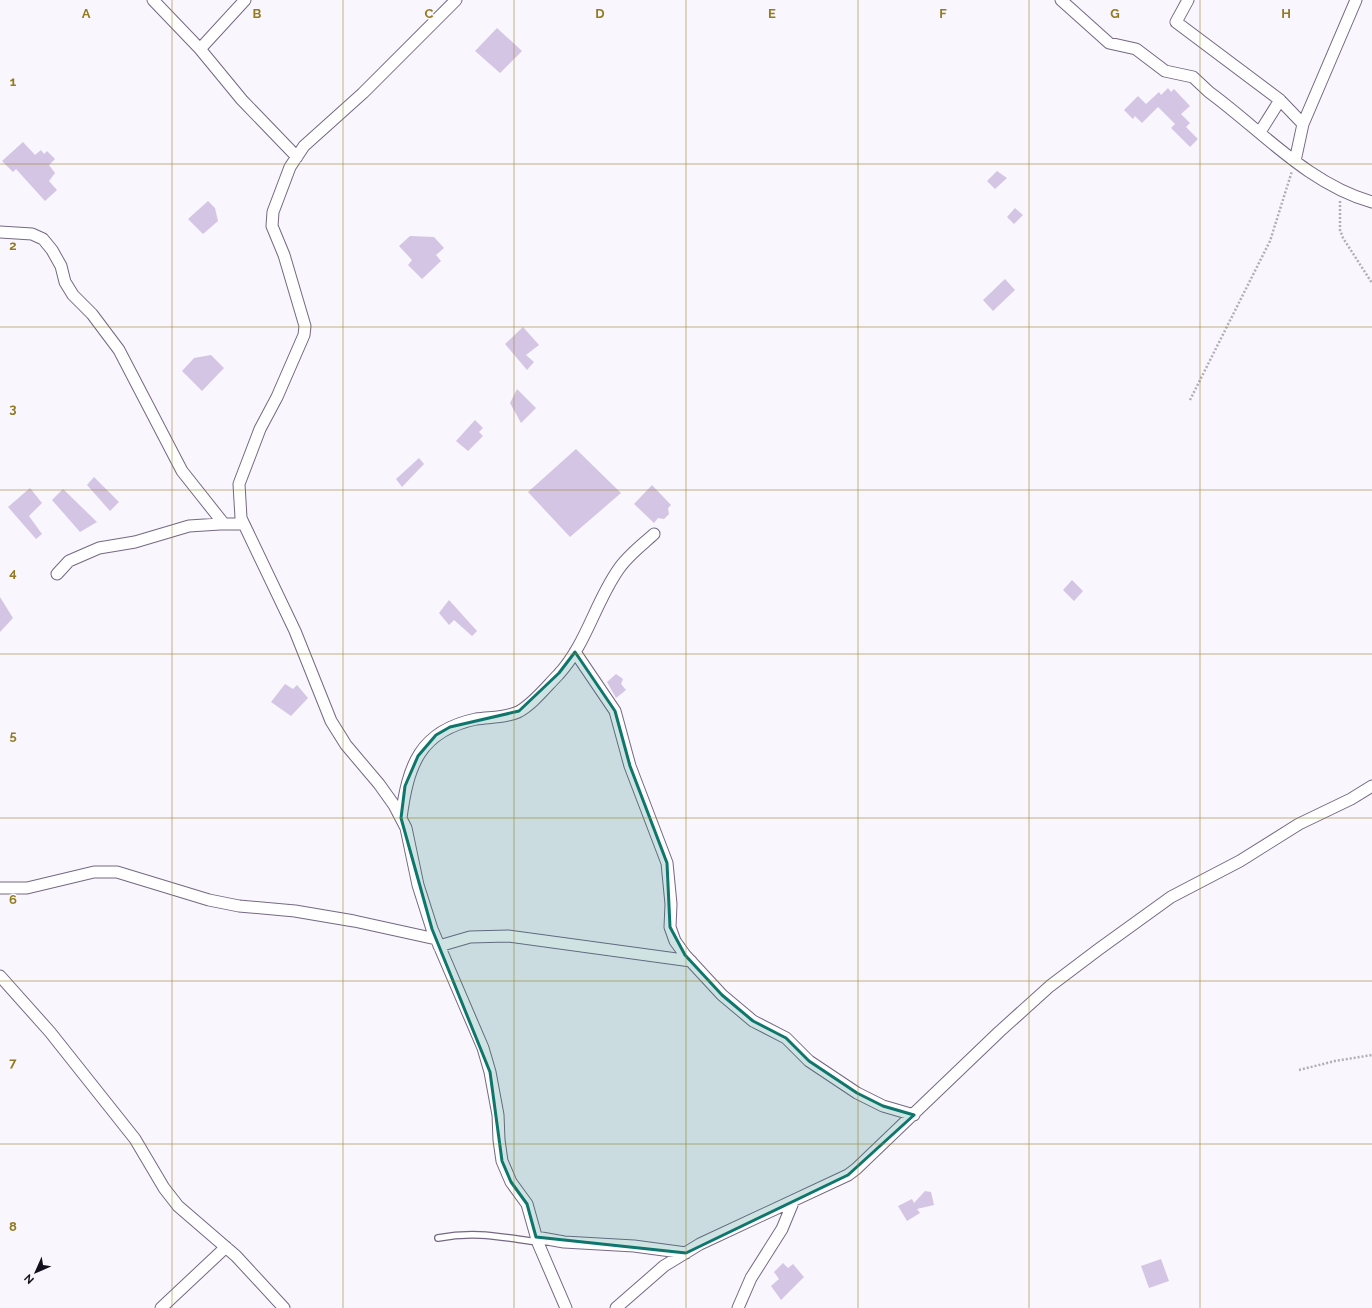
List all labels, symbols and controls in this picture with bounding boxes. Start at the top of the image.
text: A [82,6,91,21]
text: B [253,6,262,21]
text: C [425,6,434,21]
text: D [595,6,605,21]
text: E [768,6,776,21]
text: F [939,6,947,21]
text: G [1110,6,1120,21]
text: H [1281,6,1291,21]
text: 1 [10,74,17,89]
text: 2 [9,238,17,253]
text: 3 [9,401,17,416]
text: 4 [9,565,17,580]
text: 5 [9,728,17,743]
text: 6 [9,892,17,907]
text: 7 [9,1055,17,1070]
text: 8 [9,1219,17,1234]
north arrow [16,1252,56,1292]
text: N [22,1271,37,1286]

